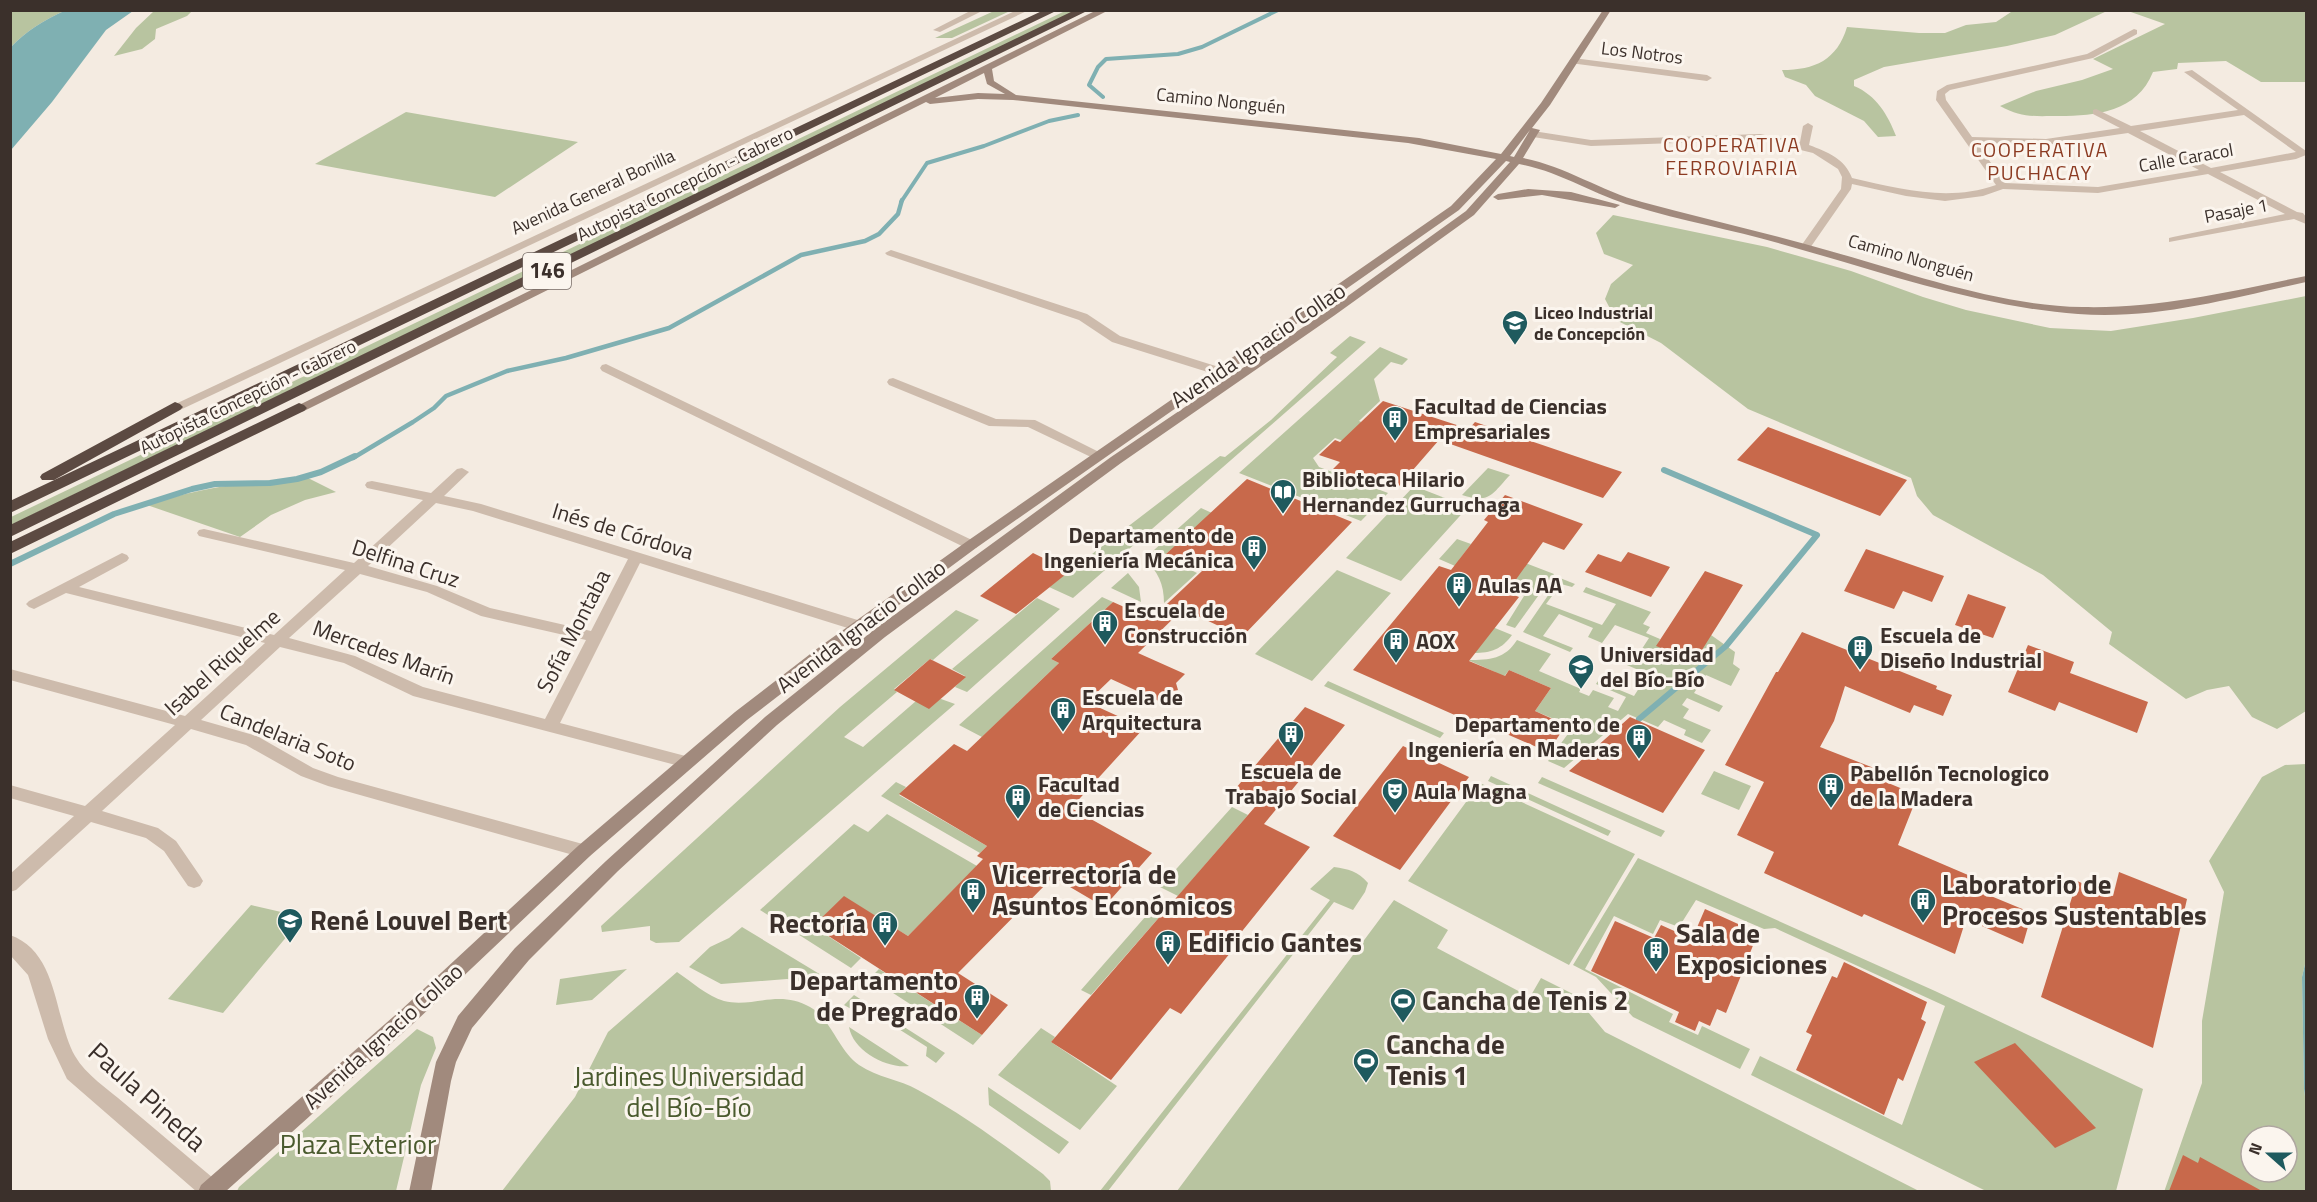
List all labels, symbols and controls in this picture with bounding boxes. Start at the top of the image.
street label: Los Notros [1600,34,1684,71]
street label: Camino Nonguén [1155,80,1287,121]
street label: Autopista Concepción - Cabrero [572,119,798,248]
district label: COOPERATIVA FERROVIARIA [1663,129,1801,183]
district label: COOPERATIVA PUCHACAY [1971,134,2109,188]
street label: Calle Caracol [2136,136,2235,179]
street label: Avenida General Bonilla [506,142,679,241]
street label: Pasaje 1 [2202,191,2270,230]
street label: Camino Nonguén [1845,227,1977,288]
road number: 146 [523,253,571,289]
street label: Avenida Ignacio Collao [1164,274,1352,416]
place label: Liceo Industrial de Concepción [1534,299,1653,347]
school or university icon: Liceo Industrial de Concepción [1500,308,1530,346]
street label: Autopista Concepción - Cabrero [135,332,361,461]
place label: Facultad de Ciencias Empresariales [1414,389,1607,448]
building icon: Facultad de Ciencias Empresariales [1380,404,1410,442]
place label: Biblioteca Hilario Hernandez Gurruchaga [1302,462,1520,521]
library icon: Biblioteca Hilario Hernandez Gurruchaga [1268,477,1298,515]
street label: Inés de Córdova [548,493,698,569]
place label: Departamento de Ingeniería Mecánica [1044,518,1234,577]
street label: Delfina Cruz [348,530,464,596]
building icon: Departamento de Ingeniería Mecánica [1239,533,1269,571]
street label: Avenida Ignacio Collao [769,551,953,701]
street label: Sofía Montaba [527,563,619,699]
place label: Aulas AA [1478,568,1562,602]
building icon: Aulas AA [1444,570,1474,608]
place label: Escuela de Construcción [1124,593,1247,652]
street label: Isabel Riquelme [156,600,288,724]
building icon: Escuela de Construcción [1090,608,1120,646]
street label: Mercedes Marín [308,611,460,693]
place label: Escuela de Diseño Industrial [1880,618,2042,677]
place label: AOX [1416,624,1456,658]
building icon: AOX [1381,626,1411,664]
building icon: Escuela de Diseño Industrial [1845,633,1875,671]
place label: Universidad del Bío-Bío [1600,637,1714,696]
school or university icon: Universidad del Bío-Bío [1566,652,1596,690]
place label: Escuela de Arquitectura [1082,680,1202,739]
street label: Candelaria Soto [215,694,361,780]
building icon: Escuela de Arquitectura [1048,695,1078,733]
place label: Departamento de Ingeniería en Maderas [1408,707,1620,766]
building icon: Escuela de Trabajo Social [1276,719,1306,757]
building icon: Departamento de Ingeniería en Maderas [1624,722,1654,760]
place label: Escuela de Trabajo Social [1225,754,1357,813]
place label: Pabellón Tecnologico de la Madera [1850,756,2049,815]
place label: Facultad de Ciencias [1038,767,1144,826]
building icon: Pabellón Tecnologico de la Madera [1816,771,1846,809]
place label: Aula Magna [1414,774,1527,808]
theatre icon: Aula Magna [1380,776,1410,814]
building icon: Facultad de Ciencias [1003,782,1033,820]
place label: Vicerrectoría de Asuntos Económicos [992,853,1233,925]
place label: Laboratorio de Procesos Sustentables [1942,863,2207,935]
building icon: Vicerrectoría de Asuntos Económicos [958,876,988,914]
building icon: Laboratorio de Procesos Sustentables [1908,886,1938,924]
place label: René Louvel Bert [310,899,507,940]
place label: Rectoría [769,902,866,943]
school or university icon: René Louvel Bert [275,906,305,944]
building icon: Rectoría [870,909,900,947]
place label: Sala de Exposiciones [1676,912,1827,984]
place label: Edificio Gantes [1188,921,1362,962]
building icon: Edificio Gantes [1153,928,1183,966]
building icon: Sala de Exposiciones [1641,935,1671,973]
street label: Avenida Ignacio Collao [296,955,470,1117]
place label: Departamento de Pregrado [789,959,958,1031]
place label: Cancha de Tenis 2 [1422,979,1628,1020]
building icon: Departamento de Pregrado [962,982,992,1020]
sports icon: Cancha de Tenis 2 [1388,986,1418,1024]
place label: Cancha de Tenis 1 [1386,1023,1505,1095]
street label: Paula Pineda [80,1031,217,1161]
sports icon: Cancha de Tenis 1 [1351,1046,1381,1084]
park label: Jardines Universidad del Bío-Bío [573,1055,805,1127]
park label: Plaza Exterior [280,1123,436,1164]
north arrow [2239,1124,2299,1184]
text: N [2242,1139,2268,1158]

